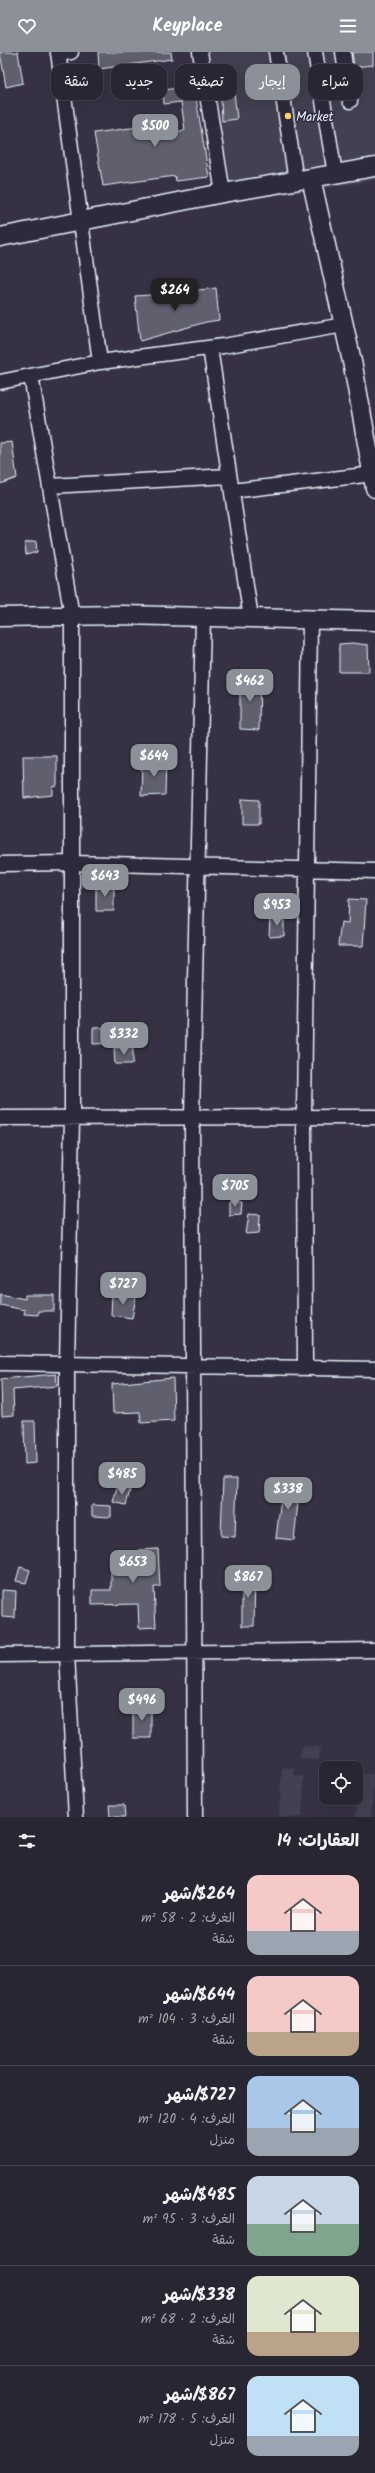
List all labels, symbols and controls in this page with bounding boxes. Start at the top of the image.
text: Keyplace [152,12,223,41]
icon: heart [16,15,38,37]
icon: menu [337,15,359,37]
chip: شقة [51,64,103,100]
chip: جديد [111,64,167,100]
chip: تصفية [175,64,237,100]
chip: إيجار [245,64,300,100]
chip: شراء [308,64,363,100]
place label: Market [296,107,335,128]
marker: Market [283,111,293,121]
pin: $500 [131,114,179,148]
text: $500 [141,116,169,137]
pin: $264 [151,278,199,312]
text: $264 [160,280,190,301]
pin: $462 [226,669,274,703]
text: $462 [235,671,265,692]
pin: $644 [130,744,178,778]
text: $644 [140,746,168,767]
pin: $643 [81,864,129,898]
text: $643 [91,866,119,887]
pin: $953 [253,893,301,927]
text: $953 [263,895,291,916]
pin: $332 [100,1022,148,1056]
text: $332 [109,1024,139,1045]
pin: $705 [211,1174,259,1208]
text: $705 [221,1176,249,1197]
pin: $727 [99,1272,147,1306]
text: $727 [109,1274,137,1295]
pin: $485 [98,1462,146,1496]
text: $485 [107,1464,137,1485]
pin: $338 [264,1477,312,1511]
text: $338 [273,1479,303,1500]
pin: $653 [109,1550,157,1584]
text: $653 [119,1552,147,1573]
pin: $867 [224,1565,272,1599]
text: $867 [234,1567,262,1588]
pin: $496 [118,1688,166,1722]
text: $496 [128,1690,156,1711]
map controls [319,1761,363,1805]
button: locate [319,1761,363,1805]
text: العقارات: 14 [277,1828,359,1855]
icon: filters [16,1830,38,1852]
text: $264/شهر [163,1881,235,1908]
icon: home [279,1891,327,1939]
text: الغرف: 2 · 58 m² [141,1908,235,1929]
text: شقة [212,1929,235,1950]
text: $644/شهر [164,1982,235,2009]
icon: home [279,1992,327,2040]
text: الغرف: 3 · 104 m² [138,2009,235,2030]
text: شقة [212,2030,235,2051]
text: $727/شهر [166,2082,235,2109]
icon: home [279,2092,327,2140]
text: الغرف: 4 · 120 m² [138,2109,235,2130]
text: منزل [209,2130,235,2151]
text: $485/شهر [164,2182,235,2209]
icon: home [279,2192,327,2240]
text: الغرف: 3 · 95 m² [143,2209,235,2230]
text: شقة [212,2230,235,2251]
text: $338/شهر [163,2282,235,2309]
icon: home [279,2292,327,2340]
text: الغرف: 2 · 68 m² [141,2309,235,2330]
text: شقة [212,2330,235,2351]
text: $867/شهر [165,2382,235,2409]
icon: home [279,2392,327,2440]
text: الغرف: 5 · 178 m² [139,2409,235,2430]
text: منزل [209,2430,235,2451]

